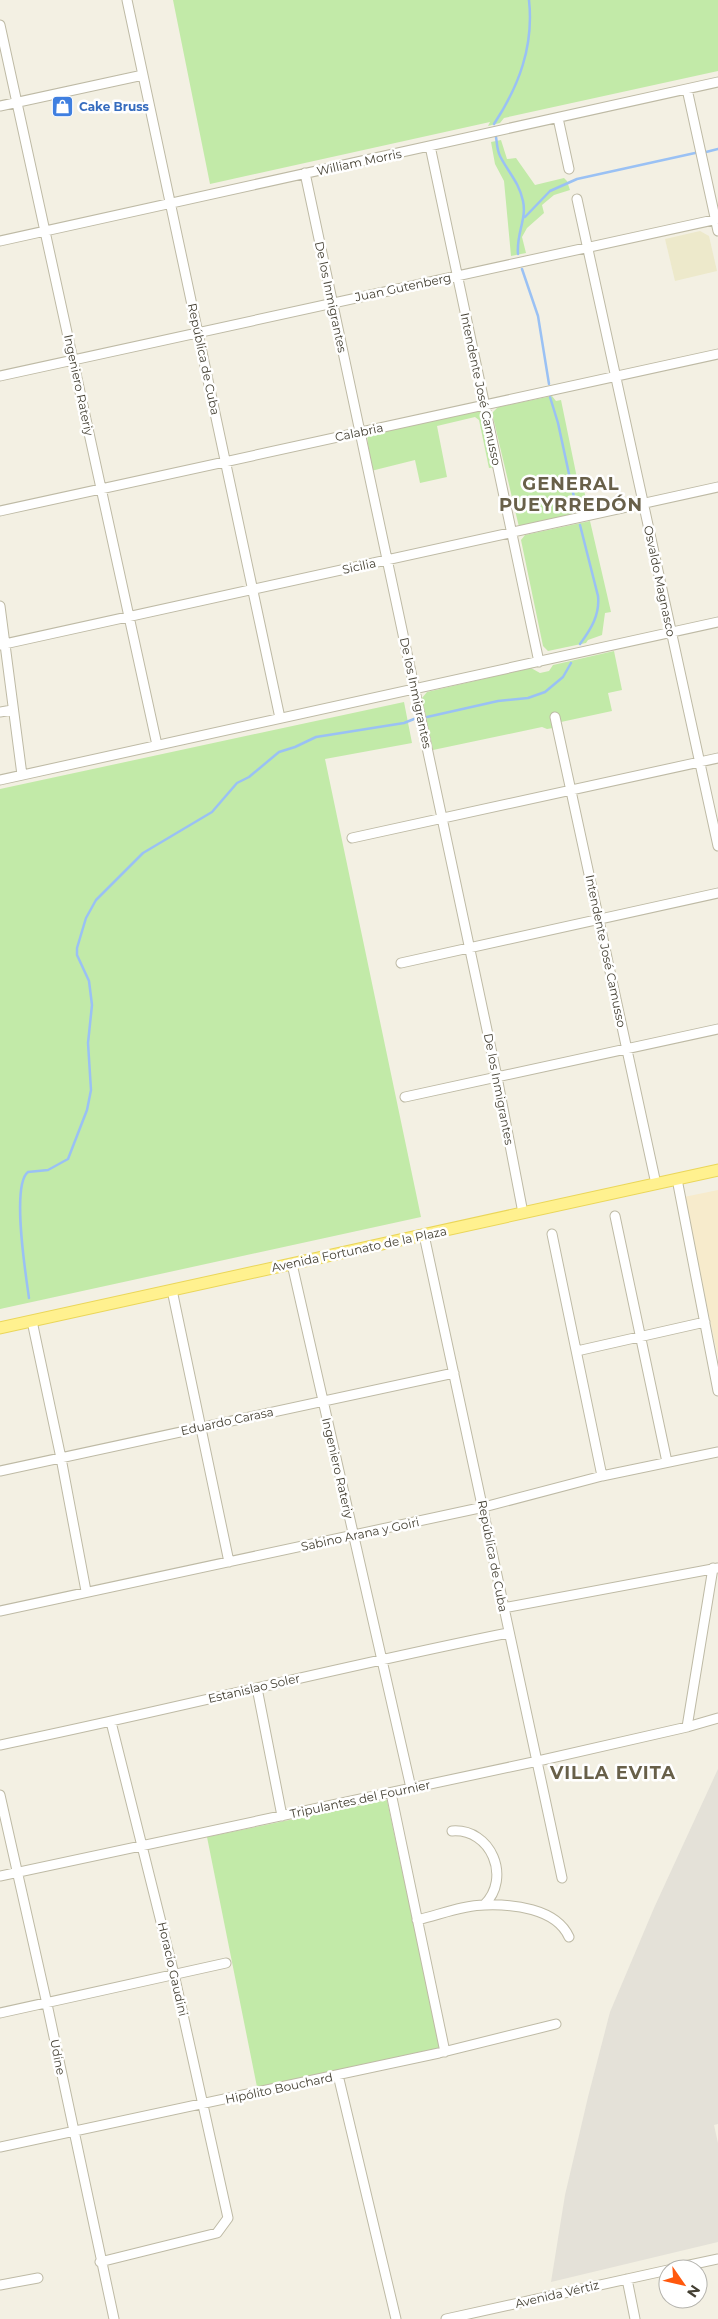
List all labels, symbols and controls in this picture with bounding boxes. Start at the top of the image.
shop icon: Cake Bruss [51,94,75,118]
place label: Cake Bruss [79,99,150,114]
street label: William Morris [315,146,403,178]
street label: De los Inmigrantes [312,240,350,354]
street label: Juan Gutenberg [353,269,453,305]
street label: República de Cuba [185,302,223,416]
street label: Intendente José Camusso [457,311,505,467]
street label: Ingeniero Rateriy [61,333,97,437]
street label: Calabria [333,420,385,444]
district label: GENERAL PUEYRREDÓN [499,473,643,516]
street label: Osvaldo Magnasco [641,524,679,638]
street label: Sicilia [341,555,377,577]
street label: De los Inmigrantes [397,636,435,750]
street label: Intendente José Camusso [582,873,630,1029]
street label: De los Inmigrantes [481,1032,517,1146]
street label: Avenida Fortunato de la Plaza [270,1223,448,1275]
street label: Eduardo Carasa [179,1404,275,1438]
street label: Ingeniero Rateriy [319,1416,357,1520]
street label: República de Cuba [475,1499,511,1613]
street label: Sabino Arana y Goiri [299,1514,421,1554]
street label: Estanislao Soler [207,1670,302,1706]
district label: VILLA EVITA [549,1762,676,1784]
street label: Tripulantes del Fournier [288,1777,432,1821]
street label: Horacio Gaudini [155,1920,191,2018]
street label: Udine [47,2038,69,2076]
street label: Hipólito Bouchard [224,2069,334,2107]
north arrow [658,2259,708,2309]
street label: Avenida Vértiz [514,2277,600,2311]
text: N [683,2282,704,2301]

